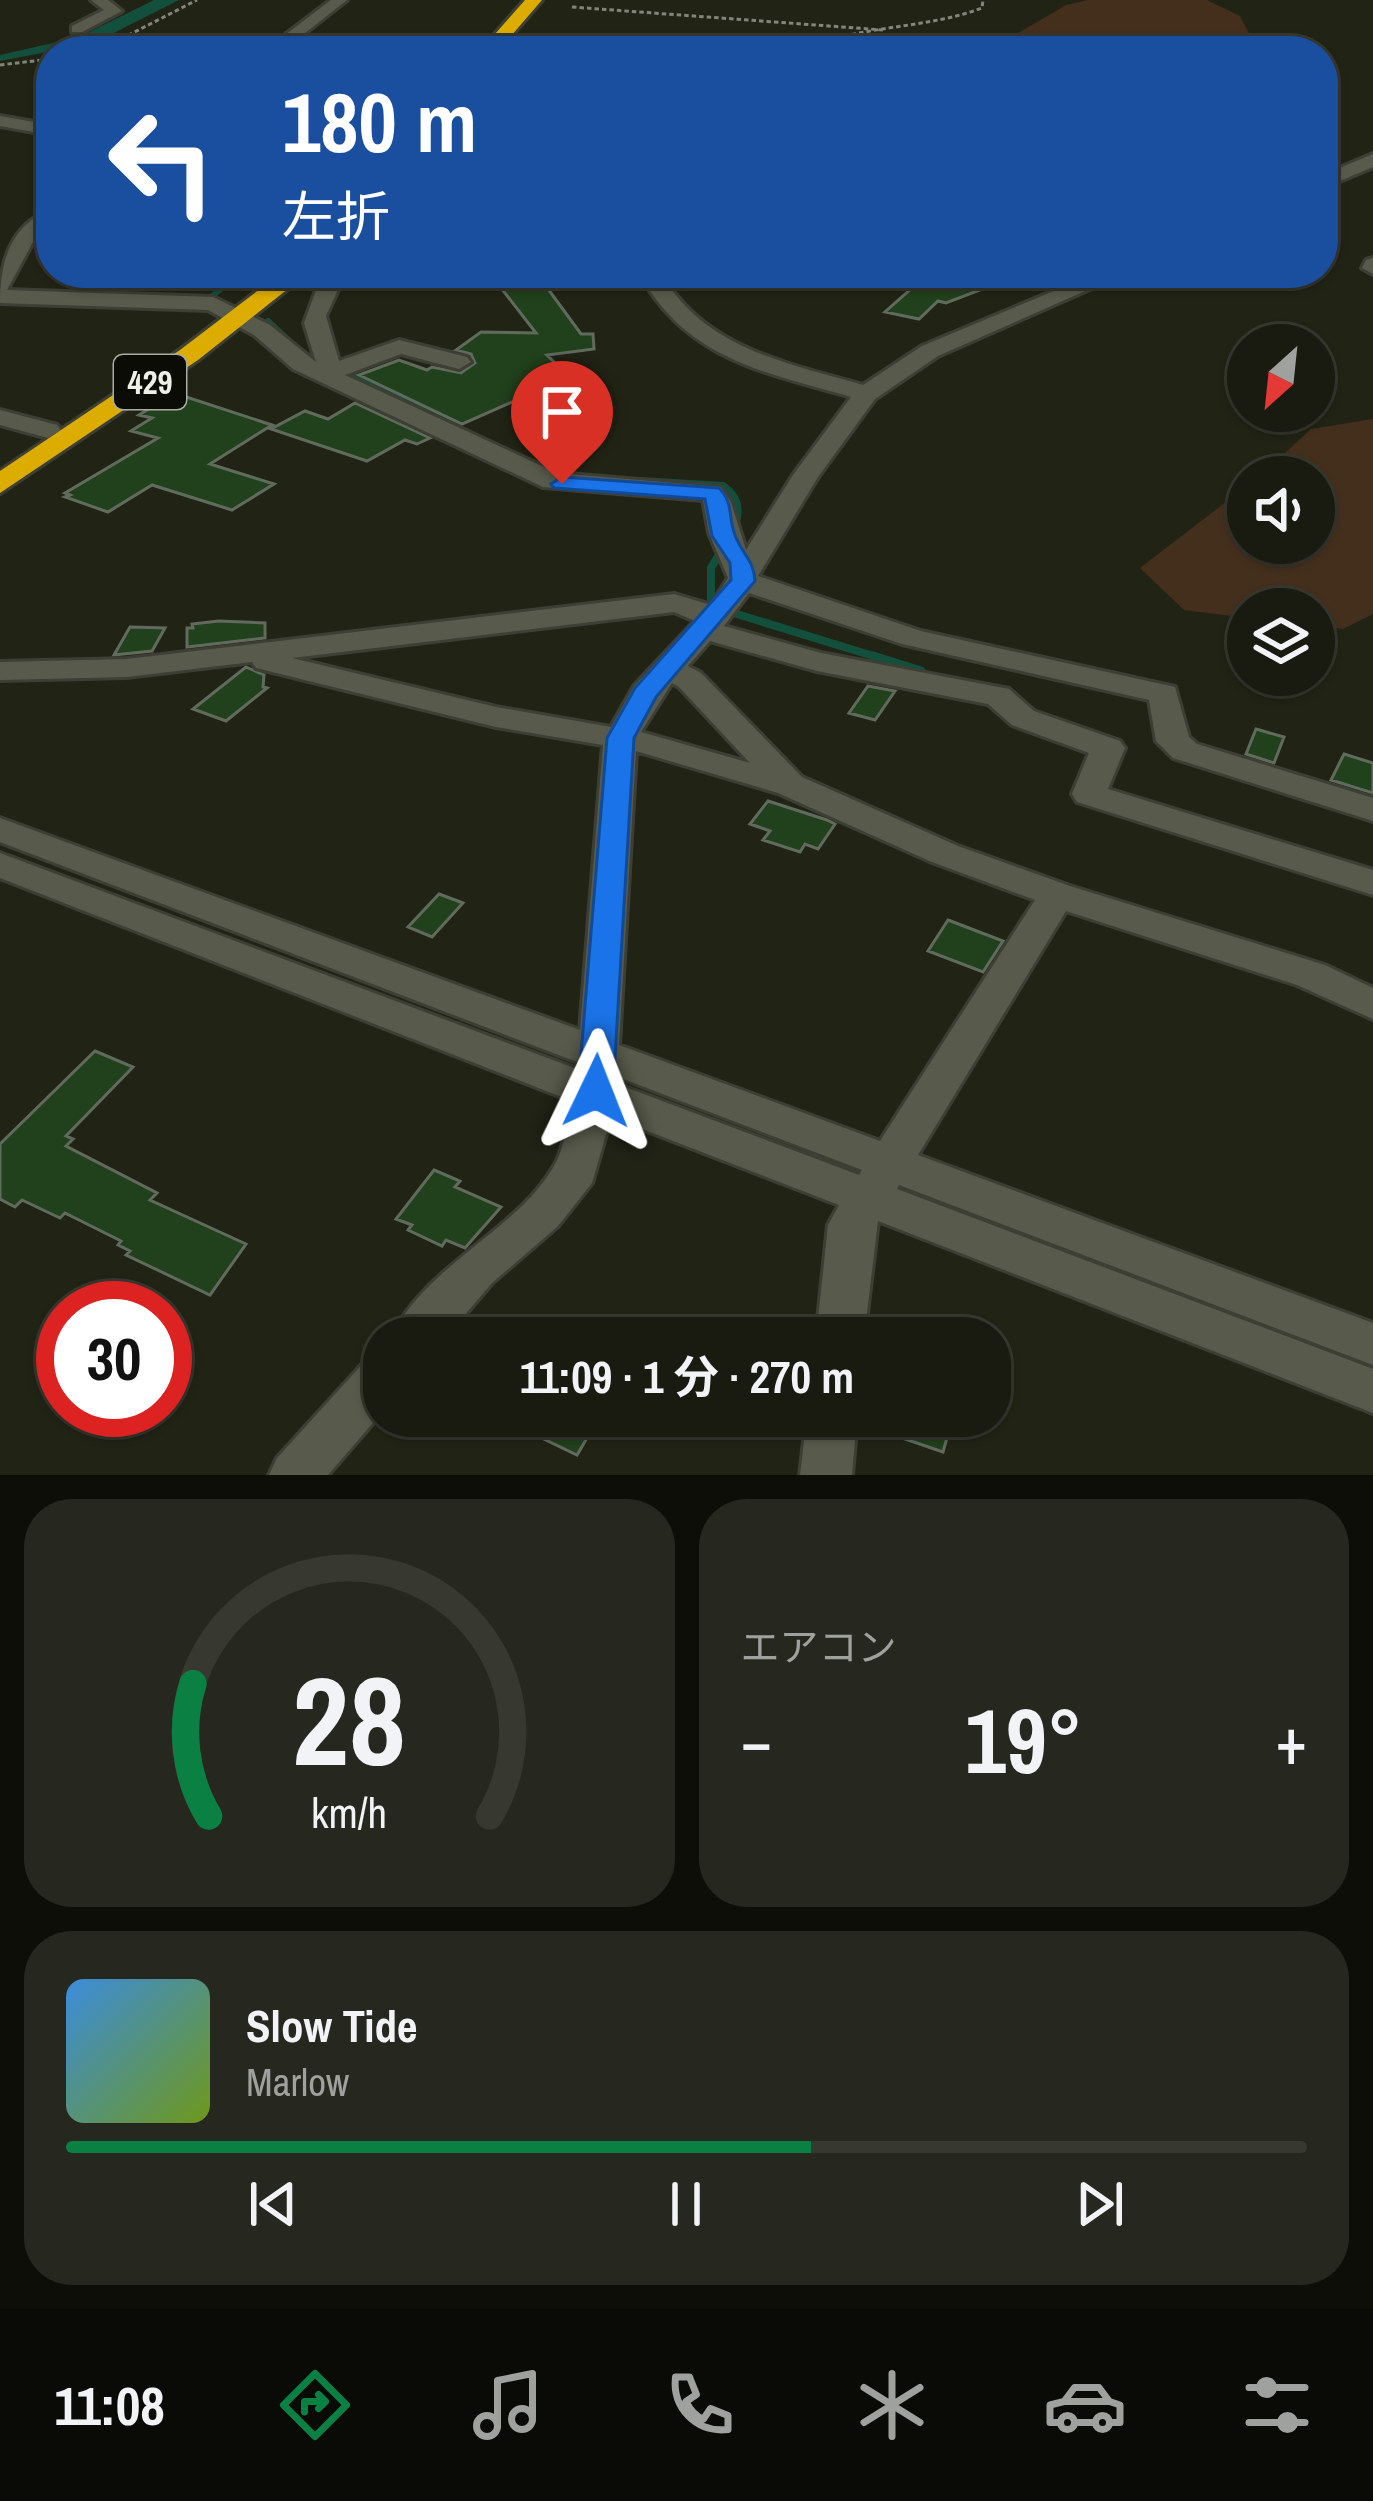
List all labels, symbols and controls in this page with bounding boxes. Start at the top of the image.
text: 180 m [282,65,477,178]
icon: left [84,84,240,240]
text: 左折 [282,180,390,253]
north arrow [1227,324,1335,432]
map controls [1227,324,1335,696]
road number: 429 [114,355,186,409]
pin [511,361,613,484]
icon: arrive [529,379,595,445]
button: sound [1227,456,1335,564]
button: layers [1227,588,1335,696]
position arrow [533,1028,659,1154]
speed limit sign: 30 [36,1281,192,1437]
text: 11:09 · 1 分 · 270 m [520,1346,854,1407]
text: エアコン [741,1621,897,1673]
text: 28 [292,1636,406,1804]
text: 19° [965,1680,1083,1801]
text: − [741,1696,772,1785]
text: + [1275,1696,1307,1785]
text: km/h [311,1784,387,1841]
text: Slow Tide [246,1995,418,2056]
text: Marlow [246,2056,349,2108]
icon: previous [240,2171,306,2237]
icon: pause [653,2171,719,2237]
icon: next [1067,2171,1133,2237]
icon: directions [273,2363,357,2447]
icon: music [466,2363,550,2447]
icon: phone [658,2363,742,2447]
icon: climate [850,2363,934,2447]
icon: car [1043,2363,1127,2447]
icon: filters [1235,2363,1319,2447]
text: 11:08 [54,2369,165,2442]

